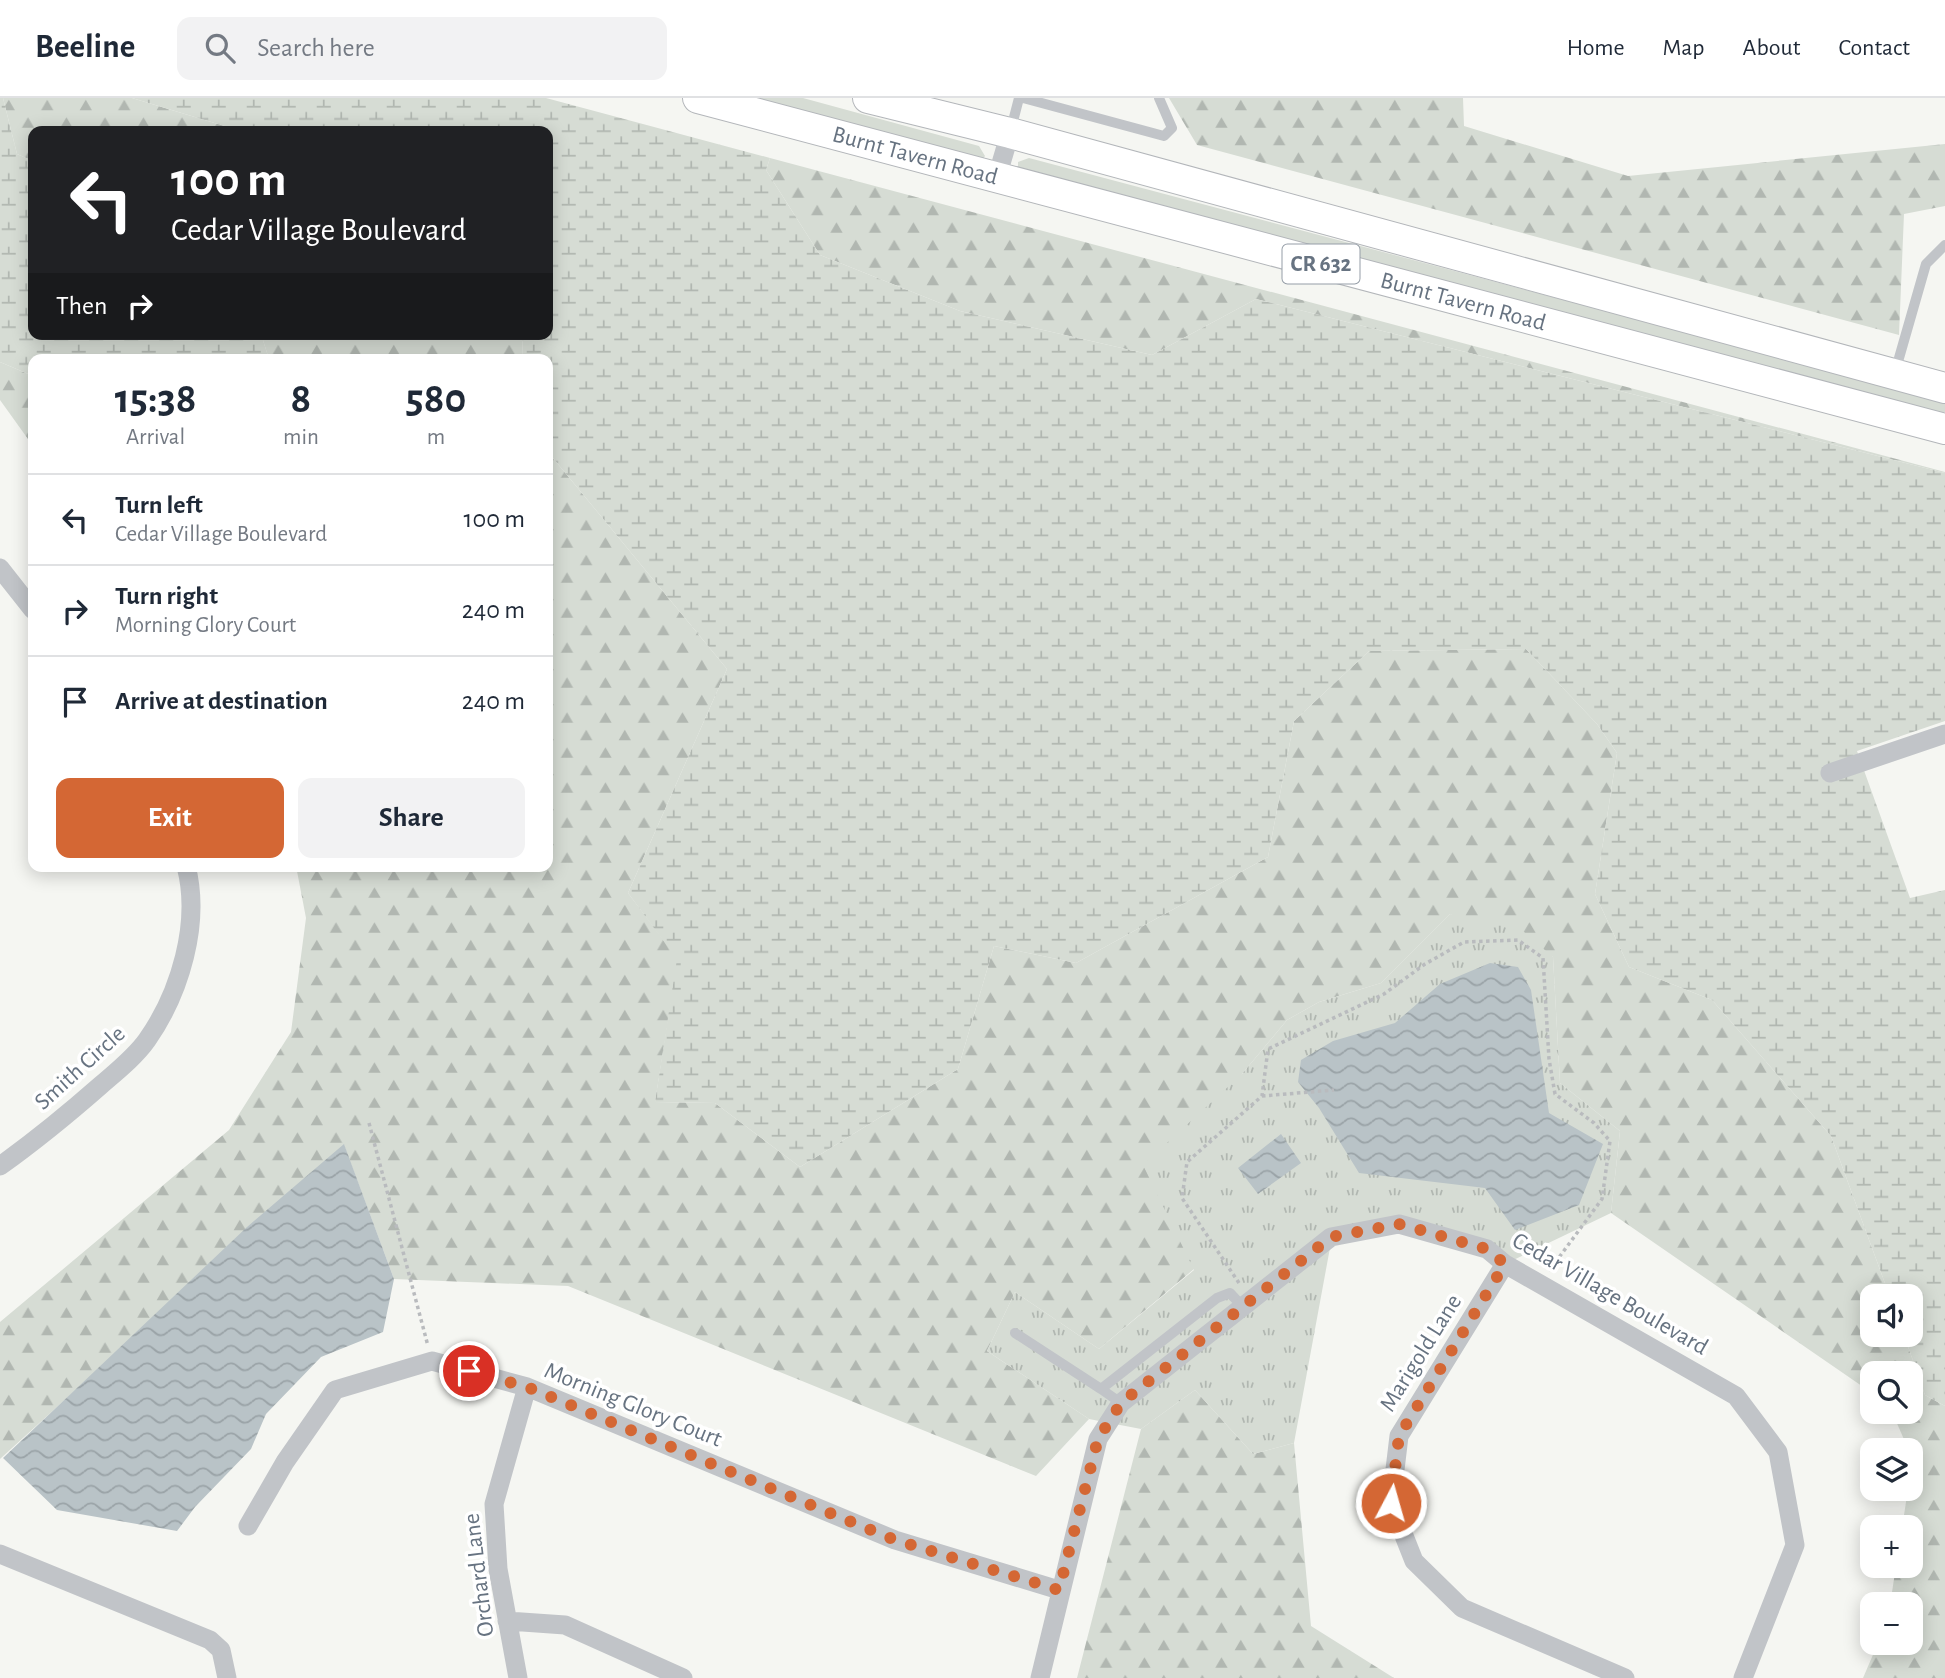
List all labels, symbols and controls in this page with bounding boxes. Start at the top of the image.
search box [177,17,667,80]
icon: search [201,29,239,67]
text: Beeline [35,31,135,64]
text: Search here [257,35,375,61]
text: Home [1567,36,1625,60]
text: Map [1663,36,1705,60]
text: About [1743,36,1800,60]
text: Contact [1838,36,1910,60]
street label: Burnt Tavern Road [830,122,1000,190]
icon: left [56,154,147,245]
text: 100 m [171,156,287,205]
text: Cedar Village Boulevard [171,214,466,246]
road number: CR 632 [1282,244,1360,284]
street label: Burnt Tavern Road [1378,268,1548,336]
icon: right [121,287,159,325]
text: Then [56,293,107,319]
text: 15:38 [115,378,196,420]
text: 8 [291,378,311,420]
text: 580 [406,378,466,420]
text: Arrival [126,426,185,449]
text: min [283,426,319,449]
text: m [427,426,445,449]
text: Turn left [115,492,203,518]
icon: left [56,501,94,539]
text: 100 m [464,506,525,532]
text: Cedar Village Boulevard [115,523,327,546]
text: Turn right [115,583,218,609]
icon: right [56,592,94,630]
text: 240 m [462,597,525,623]
text: Morning Glory Court [115,614,296,637]
icon: arrive [56,683,94,721]
text: Arrive at destination [115,688,328,714]
text: 240 m [462,688,525,714]
button: Exit [56,778,284,858]
button: Share [298,778,525,858]
street label: Smith Circle [30,1021,130,1115]
street label: Cedar Village Boulevard [1508,1228,1712,1360]
map controls [1860,1284,1923,1655]
button: sound [1860,1284,1923,1347]
street label: Marigold Lane [1376,1290,1466,1416]
pin [439,1341,499,1401]
icon: arrive [450,1352,488,1390]
street label: Morning Glory Court [541,1358,725,1452]
button: search [1860,1361,1923,1424]
button: layers [1860,1438,1923,1501]
position arrow [1354,1466,1428,1540]
street label: Orchard Lane [460,1512,498,1638]
button: + [1860,1515,1923,1578]
button: − [1860,1592,1923,1655]

